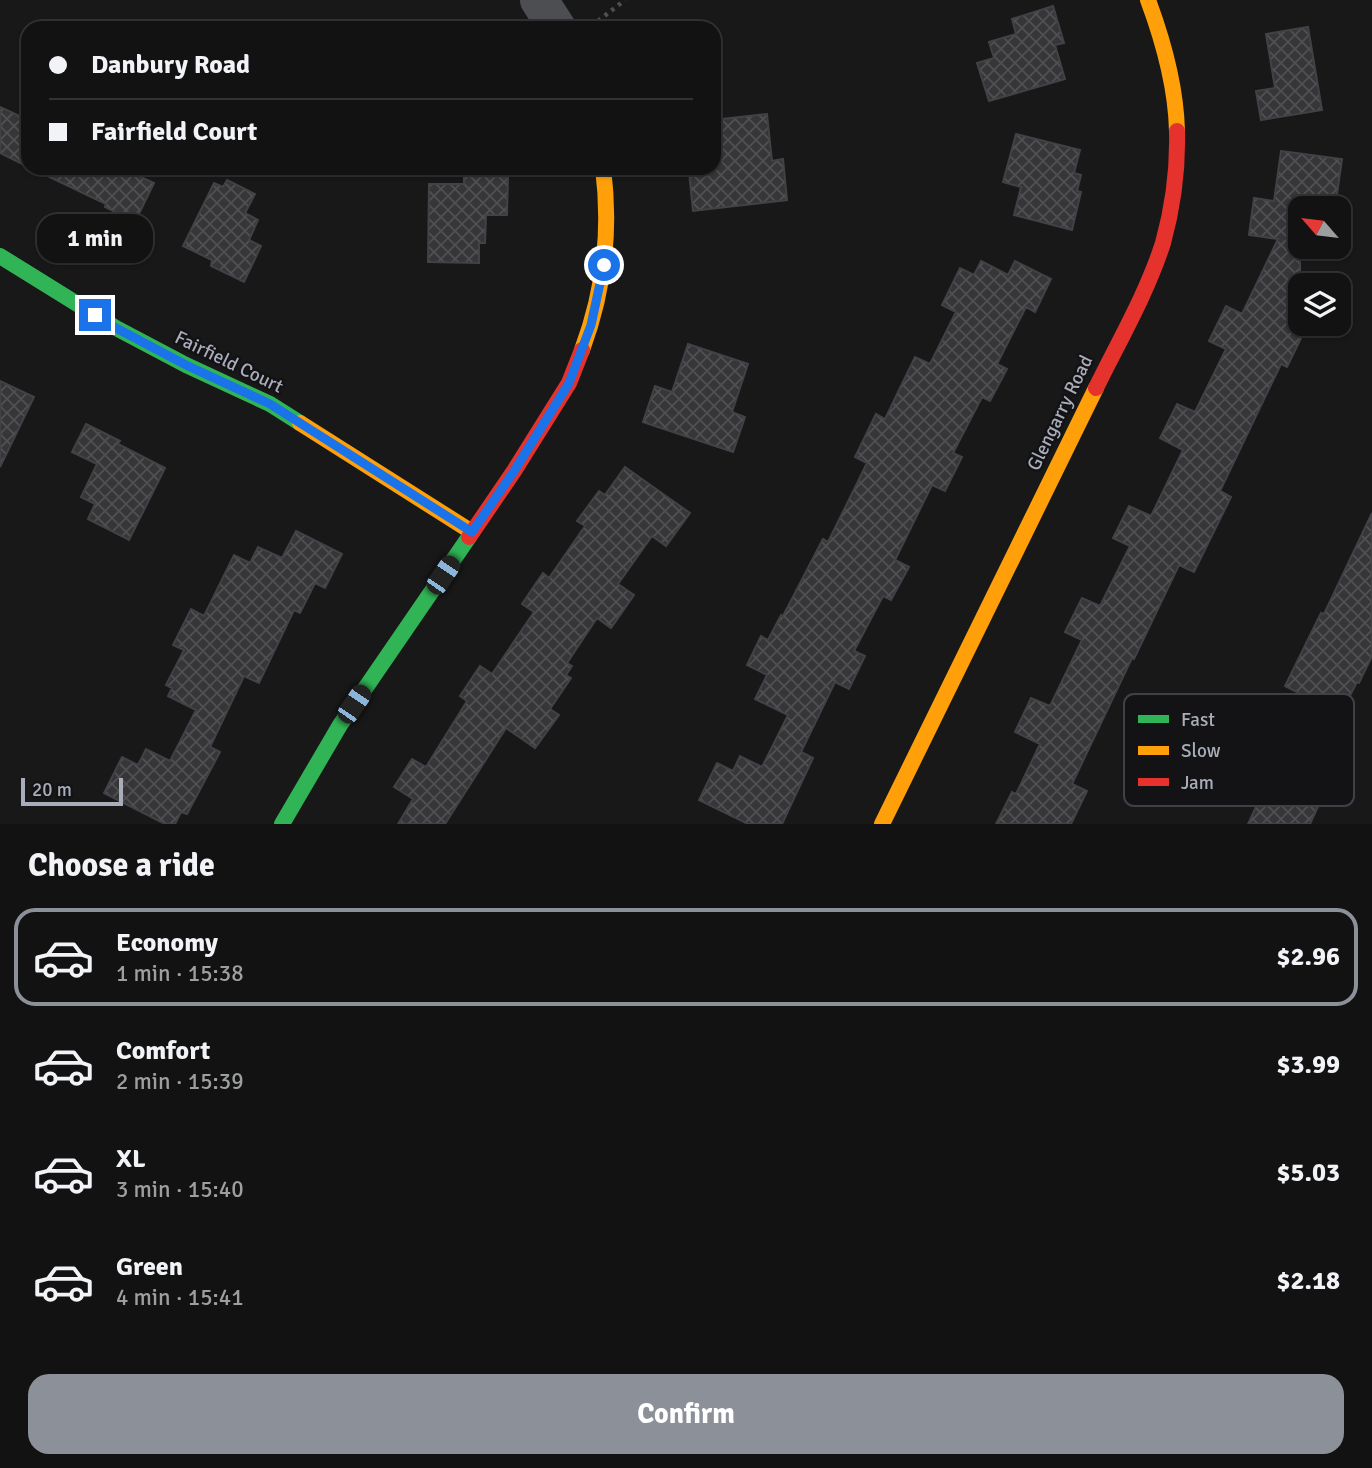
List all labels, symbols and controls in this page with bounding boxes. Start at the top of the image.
text: Danbury Road [91,49,250,81]
text: Fairfield Court [91,116,257,148]
north arrow [1288,196,1351,259]
map controls [1288,196,1351,336]
callout: 1 min [37,214,153,262]
text: 1 min [67,224,123,253]
route start [588,249,620,281]
button: layers [1288,273,1351,336]
route end [79,299,111,331]
street label: Fairfield Court [171,325,287,399]
street label: Glengarry Road [1022,351,1098,475]
car [423,552,464,598]
car [334,681,375,727]
legend [1124,694,1354,806]
text: Fast [1181,708,1215,732]
text: Slow [1181,739,1221,763]
text: Jam [1181,771,1214,795]
scale bar [21,775,122,807]
text: 20 m [32,778,72,802]
text: Choose a ride [28,846,215,885]
icon: car [32,926,95,989]
text: Economy [116,927,218,959]
text: $2.96 [1276,941,1340,973]
text: 1 min · 15:38 [116,959,244,988]
icon: car [32,1034,95,1097]
text: Comfort [116,1035,210,1067]
text: $3.99 [1276,1049,1340,1081]
text: 2 min · 15:39 [116,1067,244,1096]
icon: car [32,1142,95,1205]
text: XL [116,1143,146,1175]
text: $5.03 [1276,1157,1340,1189]
text: 3 min · 15:40 [116,1175,244,1204]
icon: car [32,1250,95,1313]
text: Green [116,1251,183,1283]
text: $2.18 [1276,1265,1340,1297]
text: 4 min · 15:41 [116,1283,244,1312]
button: Confirm [28,1374,1344,1454]

